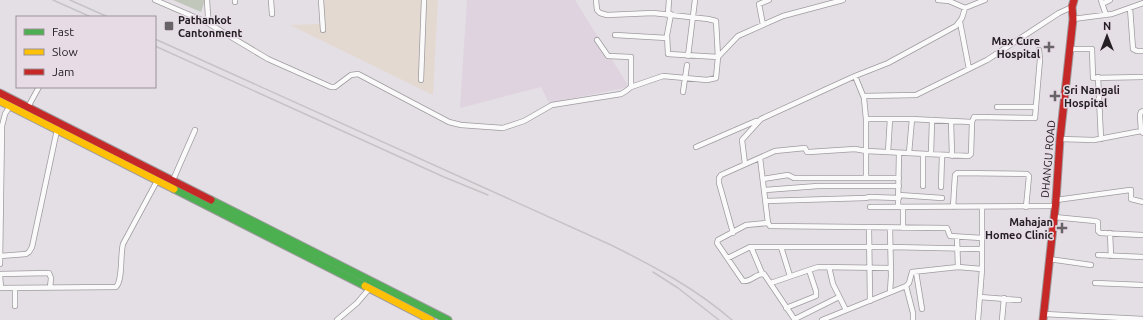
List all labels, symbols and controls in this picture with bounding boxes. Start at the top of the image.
place label: Pathankot Cantonment [178,14,242,39]
legend [16,16,156,88]
north arrow [1087,16,1127,56]
marker: Pathankot Cantonment [163,20,175,32]
text: N [1103,20,1111,32]
text: Fast [52,25,74,38]
place label: Max Cure Hospital [992,35,1041,60]
marker: Max Cure Hospital [1043,41,1055,53]
text: Slow [52,45,78,58]
text: Jam [52,65,74,78]
place label: Sri Nangali Hospital [1064,84,1120,109]
marker: Sri Nangali Hospital [1049,90,1061,102]
street label: DHANGU ROAD [1039,119,1057,198]
place label: Mahajan Homeo Clinic [985,216,1054,241]
marker: Mahajan Homeo Clinic [1056,222,1068,234]

